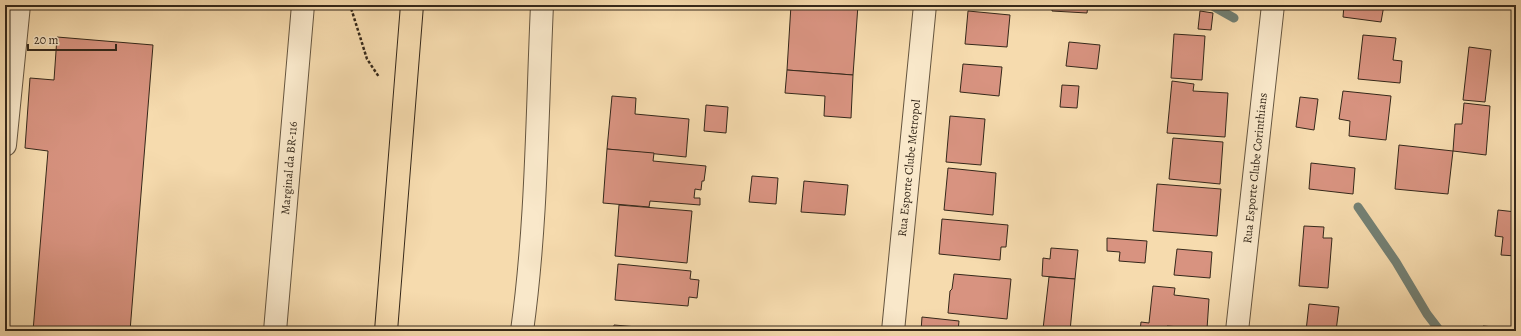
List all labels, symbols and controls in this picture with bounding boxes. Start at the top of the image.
scale bar [28,26,116,52]
text: 20 m [34,32,58,48]
street label: Rua Esporte Clube Corinthians [1239,92,1271,244]
street label: Rua Esporte Clube Metropol [894,99,924,237]
street label: Marginal da BR-116 [277,120,301,215]

